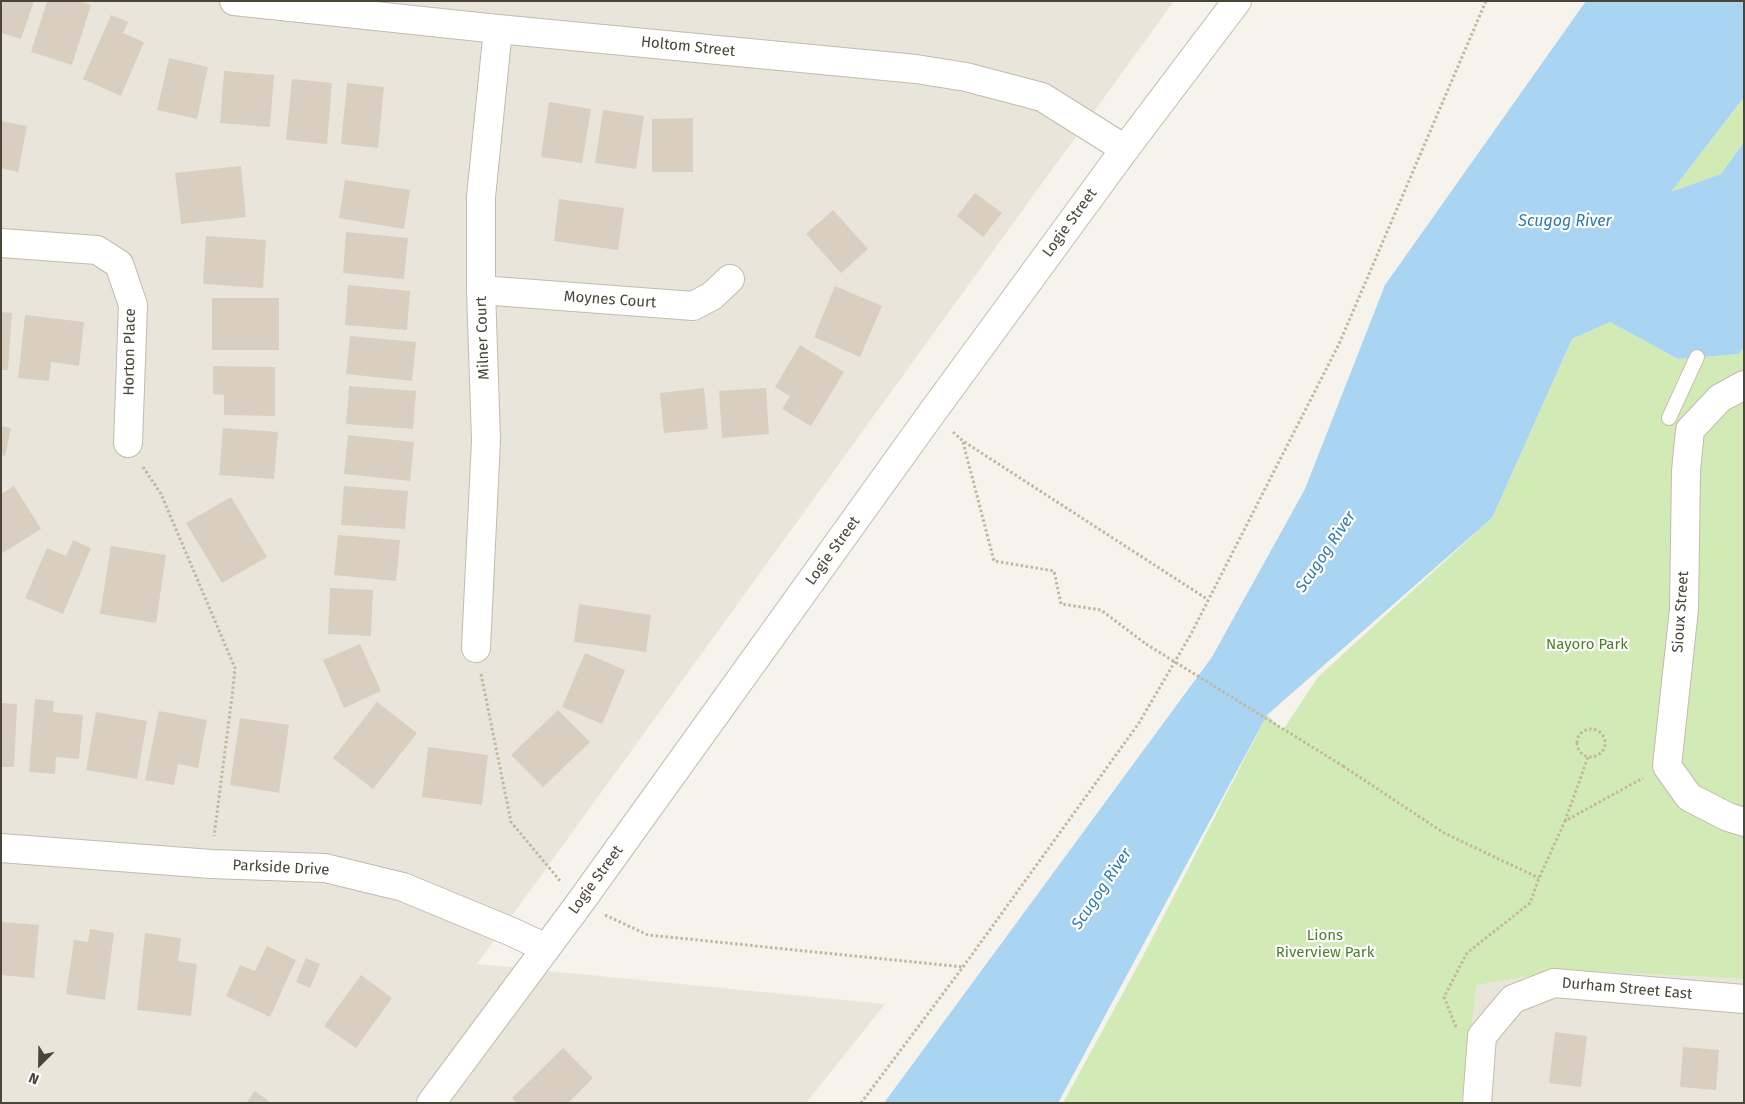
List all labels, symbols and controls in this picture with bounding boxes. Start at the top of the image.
street label: Holtom Street [640,33,736,61]
street label: Logie Street [1039,185,1101,261]
water label: Scugog River [1518,212,1612,232]
street label: Moynes Court [563,288,657,312]
street label: Milner Court [473,296,493,380]
street label: Horton Place [120,308,140,396]
water label: Scugog River [1292,508,1360,596]
street label: Logie Street [802,513,864,589]
street label: Sioux Street [1669,571,1693,653]
park label: Nayoro Park [1546,636,1628,654]
street label: Logie Street [565,842,627,918]
water label: Scugog River [1068,845,1136,933]
street label: Parkside Drive [232,856,330,880]
park label: Lions Riverview Park [1276,927,1374,962]
street label: Durham Street East [1561,974,1693,1004]
north arrow [15,1039,65,1089]
text: N [26,1069,42,1088]

